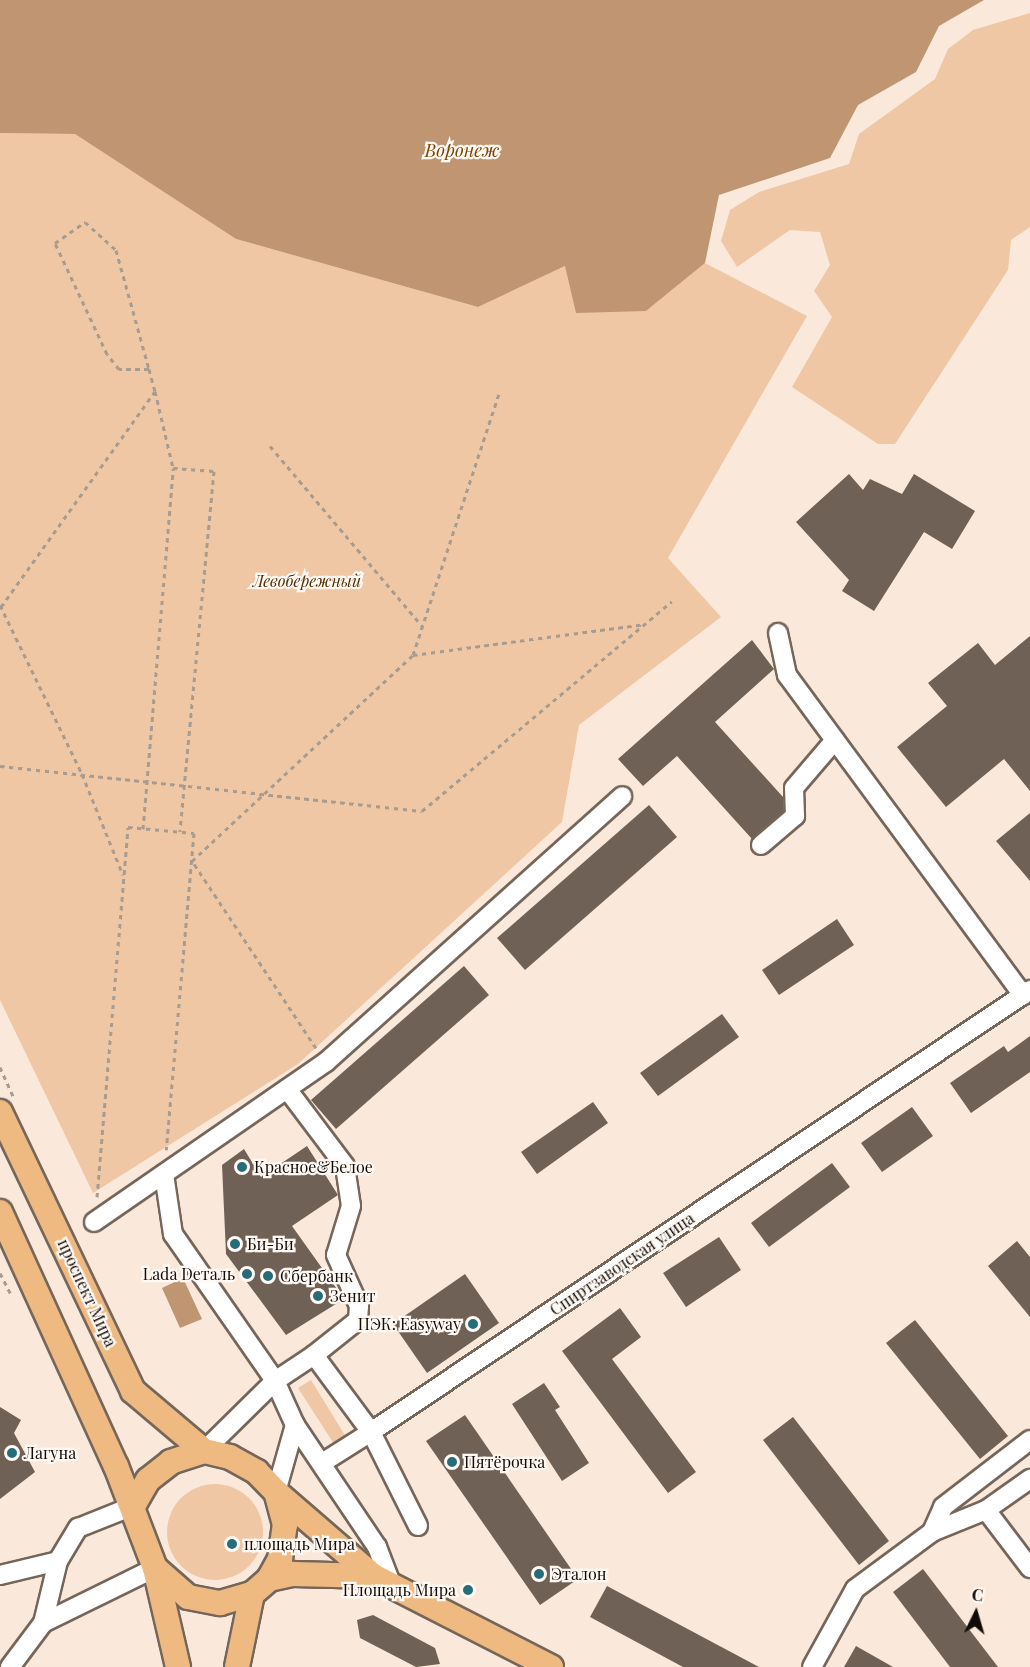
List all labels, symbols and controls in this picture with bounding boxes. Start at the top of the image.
water label: Воронеж [425,139,499,161]
park label: Левобережный [253,571,361,591]
place label: Красное&Белое [254,1157,373,1177]
marker: Красное&Белое [235,1160,249,1174]
street label: Спиртзаводская улица [546,1209,698,1319]
place label: Би-Би [247,1234,294,1254]
street label: проспект Мира [54,1236,120,1350]
marker: Би-Би [228,1237,242,1251]
place label: Lada Dеталь [143,1264,235,1284]
place label: Сбербанк [280,1266,353,1286]
marker: Lada Dеталь [240,1267,254,1281]
marker: Сбербанк [261,1269,275,1283]
place label: Зенит [330,1286,376,1306]
marker: Зенит [311,1289,325,1303]
place label: ПЭК: Easyway [358,1314,461,1334]
marker: ПЭК: Easyway [466,1317,480,1331]
place label: Лагуна [24,1443,76,1463]
marker: Лагуна [5,1446,19,1460]
place label: Пятёрочка [464,1452,545,1472]
marker: Пятёрочка [445,1455,459,1469]
place label: площадь Мира [244,1534,355,1554]
marker: площадь Мира [225,1537,239,1551]
place label: Эталон [551,1564,606,1584]
marker: Эталон [532,1567,546,1581]
place label: Площадь Мира [343,1580,456,1600]
marker: Площадь Мира [461,1583,475,1597]
north arrow [946,1583,1006,1643]
text: С [971,1584,984,1606]

